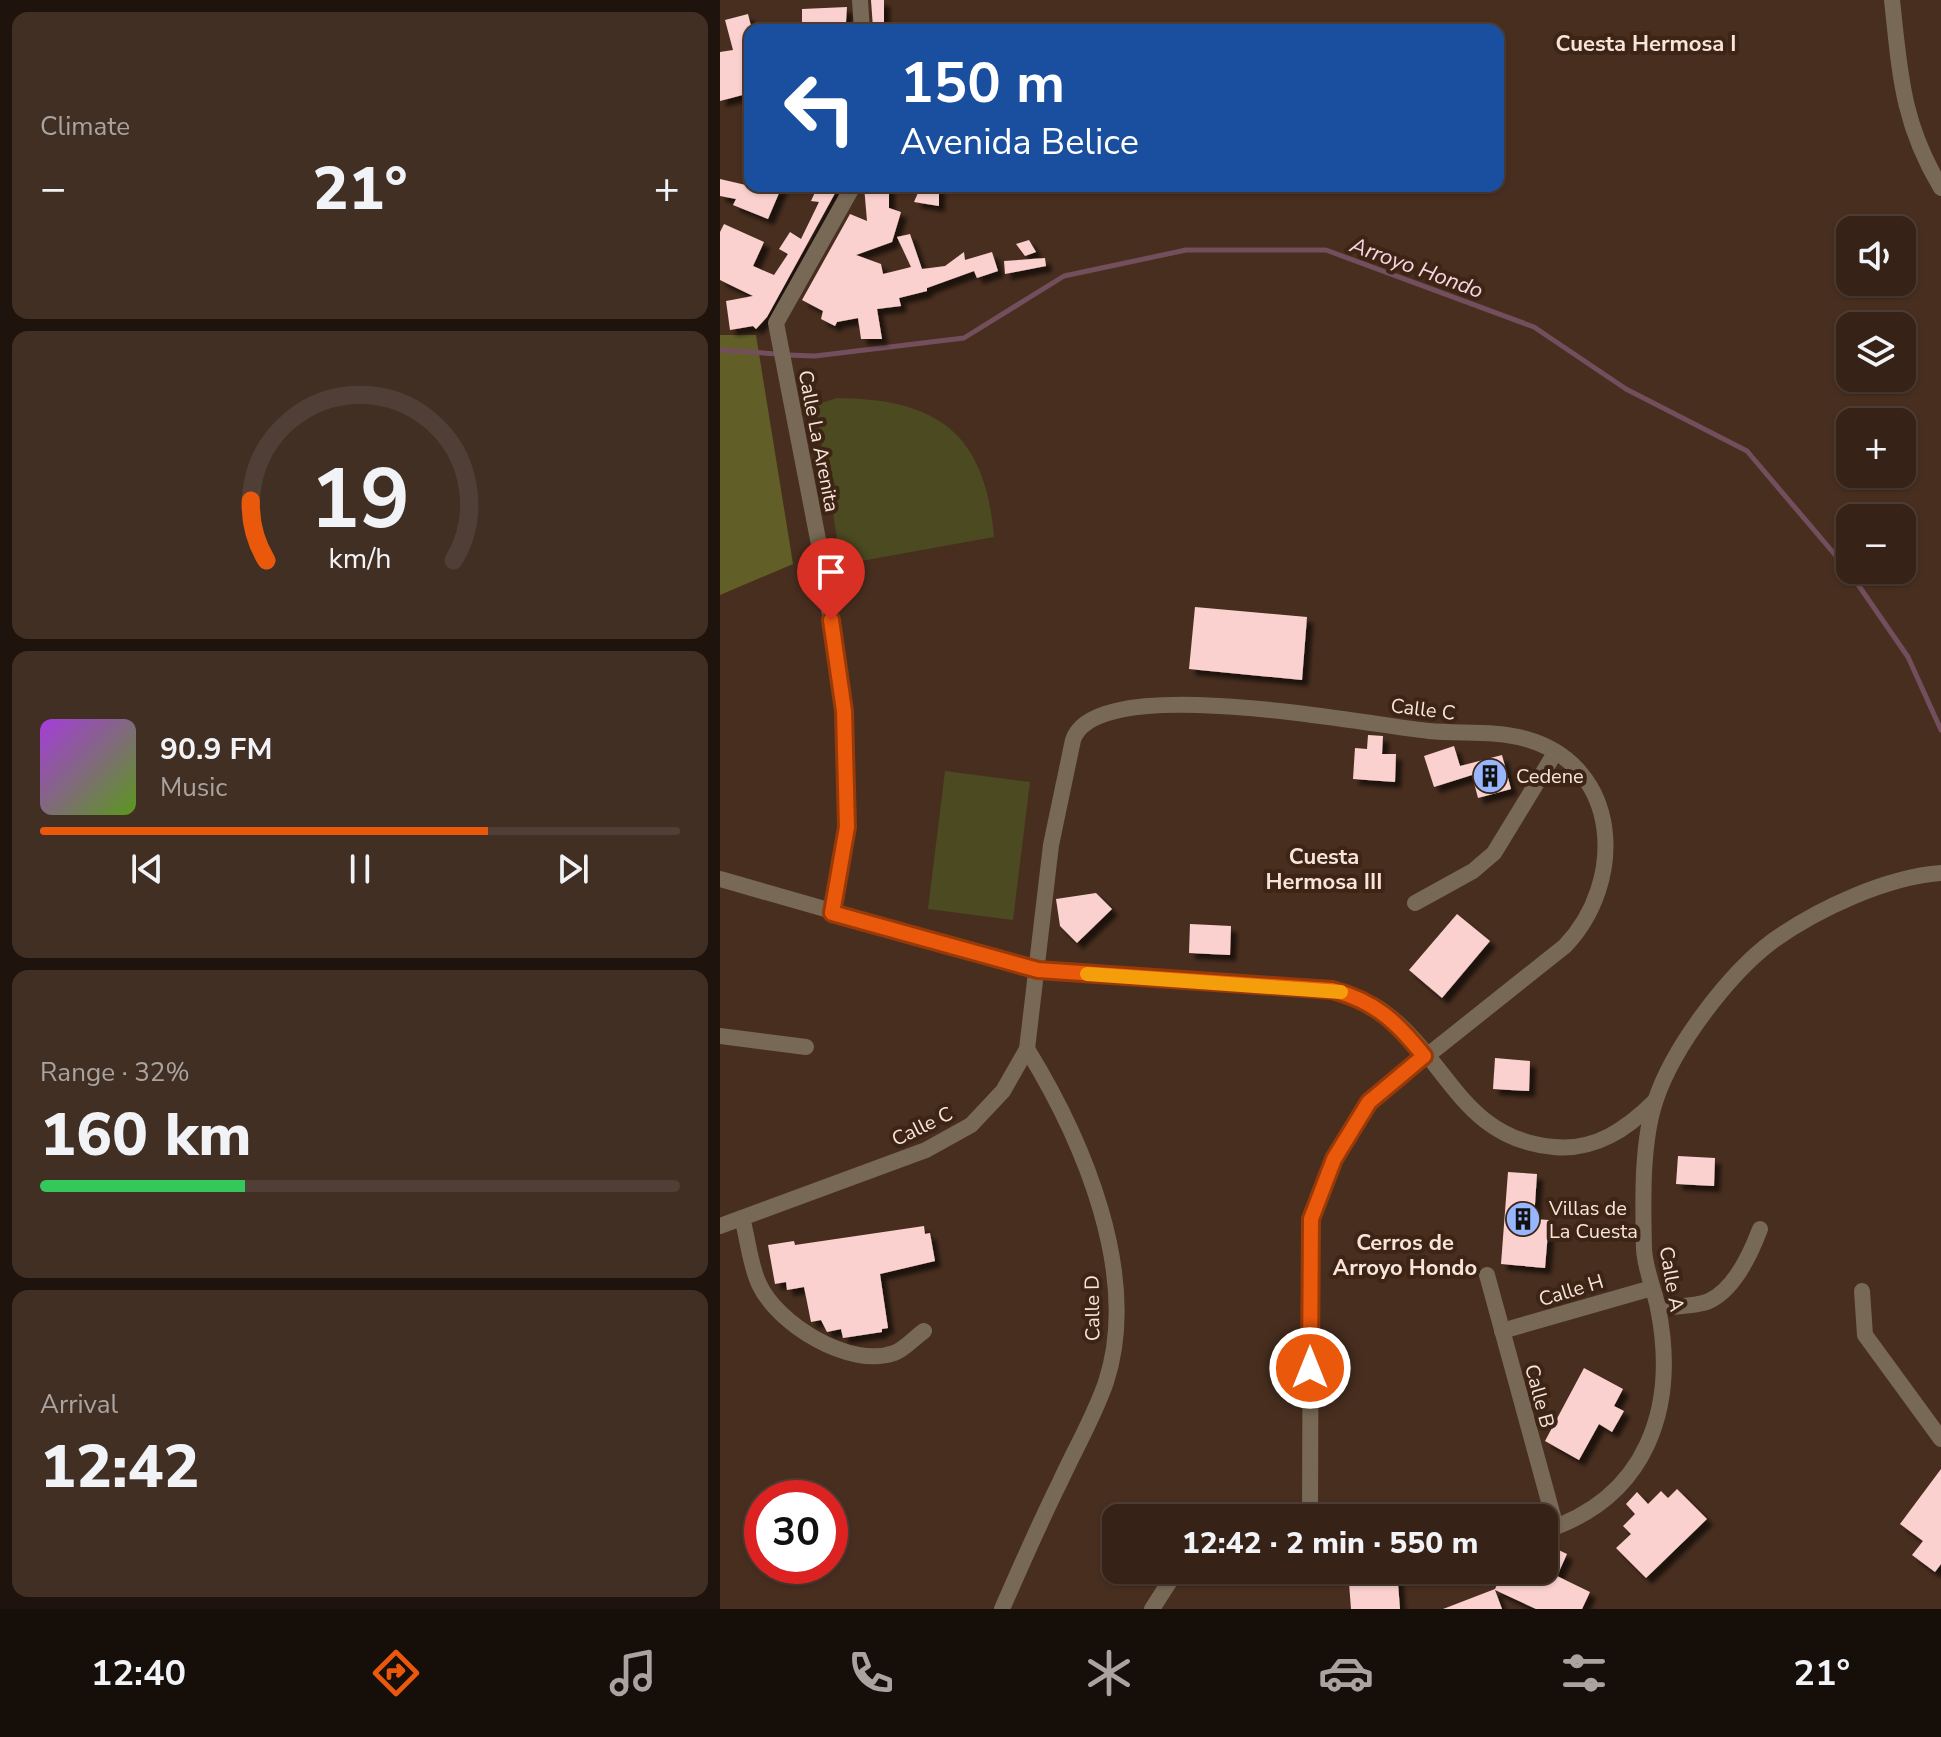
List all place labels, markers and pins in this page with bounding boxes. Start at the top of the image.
pin [797,538,865,620]
building icon: Cedene [1471,757,1509,795]
place label: Cedene [1516,763,1584,790]
place label: Villas de La Cuesta [1548,1195,1638,1245]
building icon: Villas de La Cuesta [1504,1200,1542,1238]

